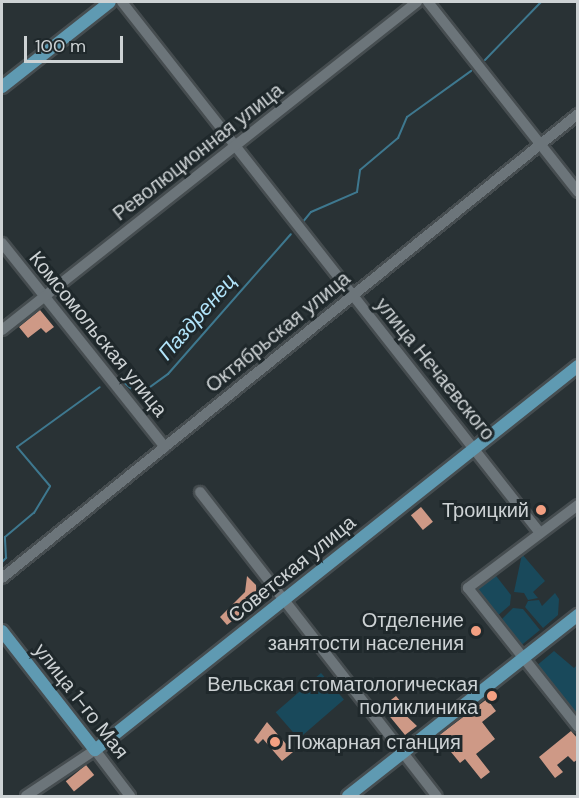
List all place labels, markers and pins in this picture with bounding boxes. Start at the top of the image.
place label: Троицкий [442,498,529,522]
marker: Троицкий [534,503,548,517]
place label: Отделение занятости населения [268,608,464,655]
marker: Отделение занятости населения [469,624,483,638]
place label: Вельская стоматологическая поликлиника [207,672,478,719]
marker: Вельская стоматологическая поликлиника [483,687,501,705]
place label: Пожарная станция [287,730,461,754]
marker: Пожарная станция [268,735,282,749]

